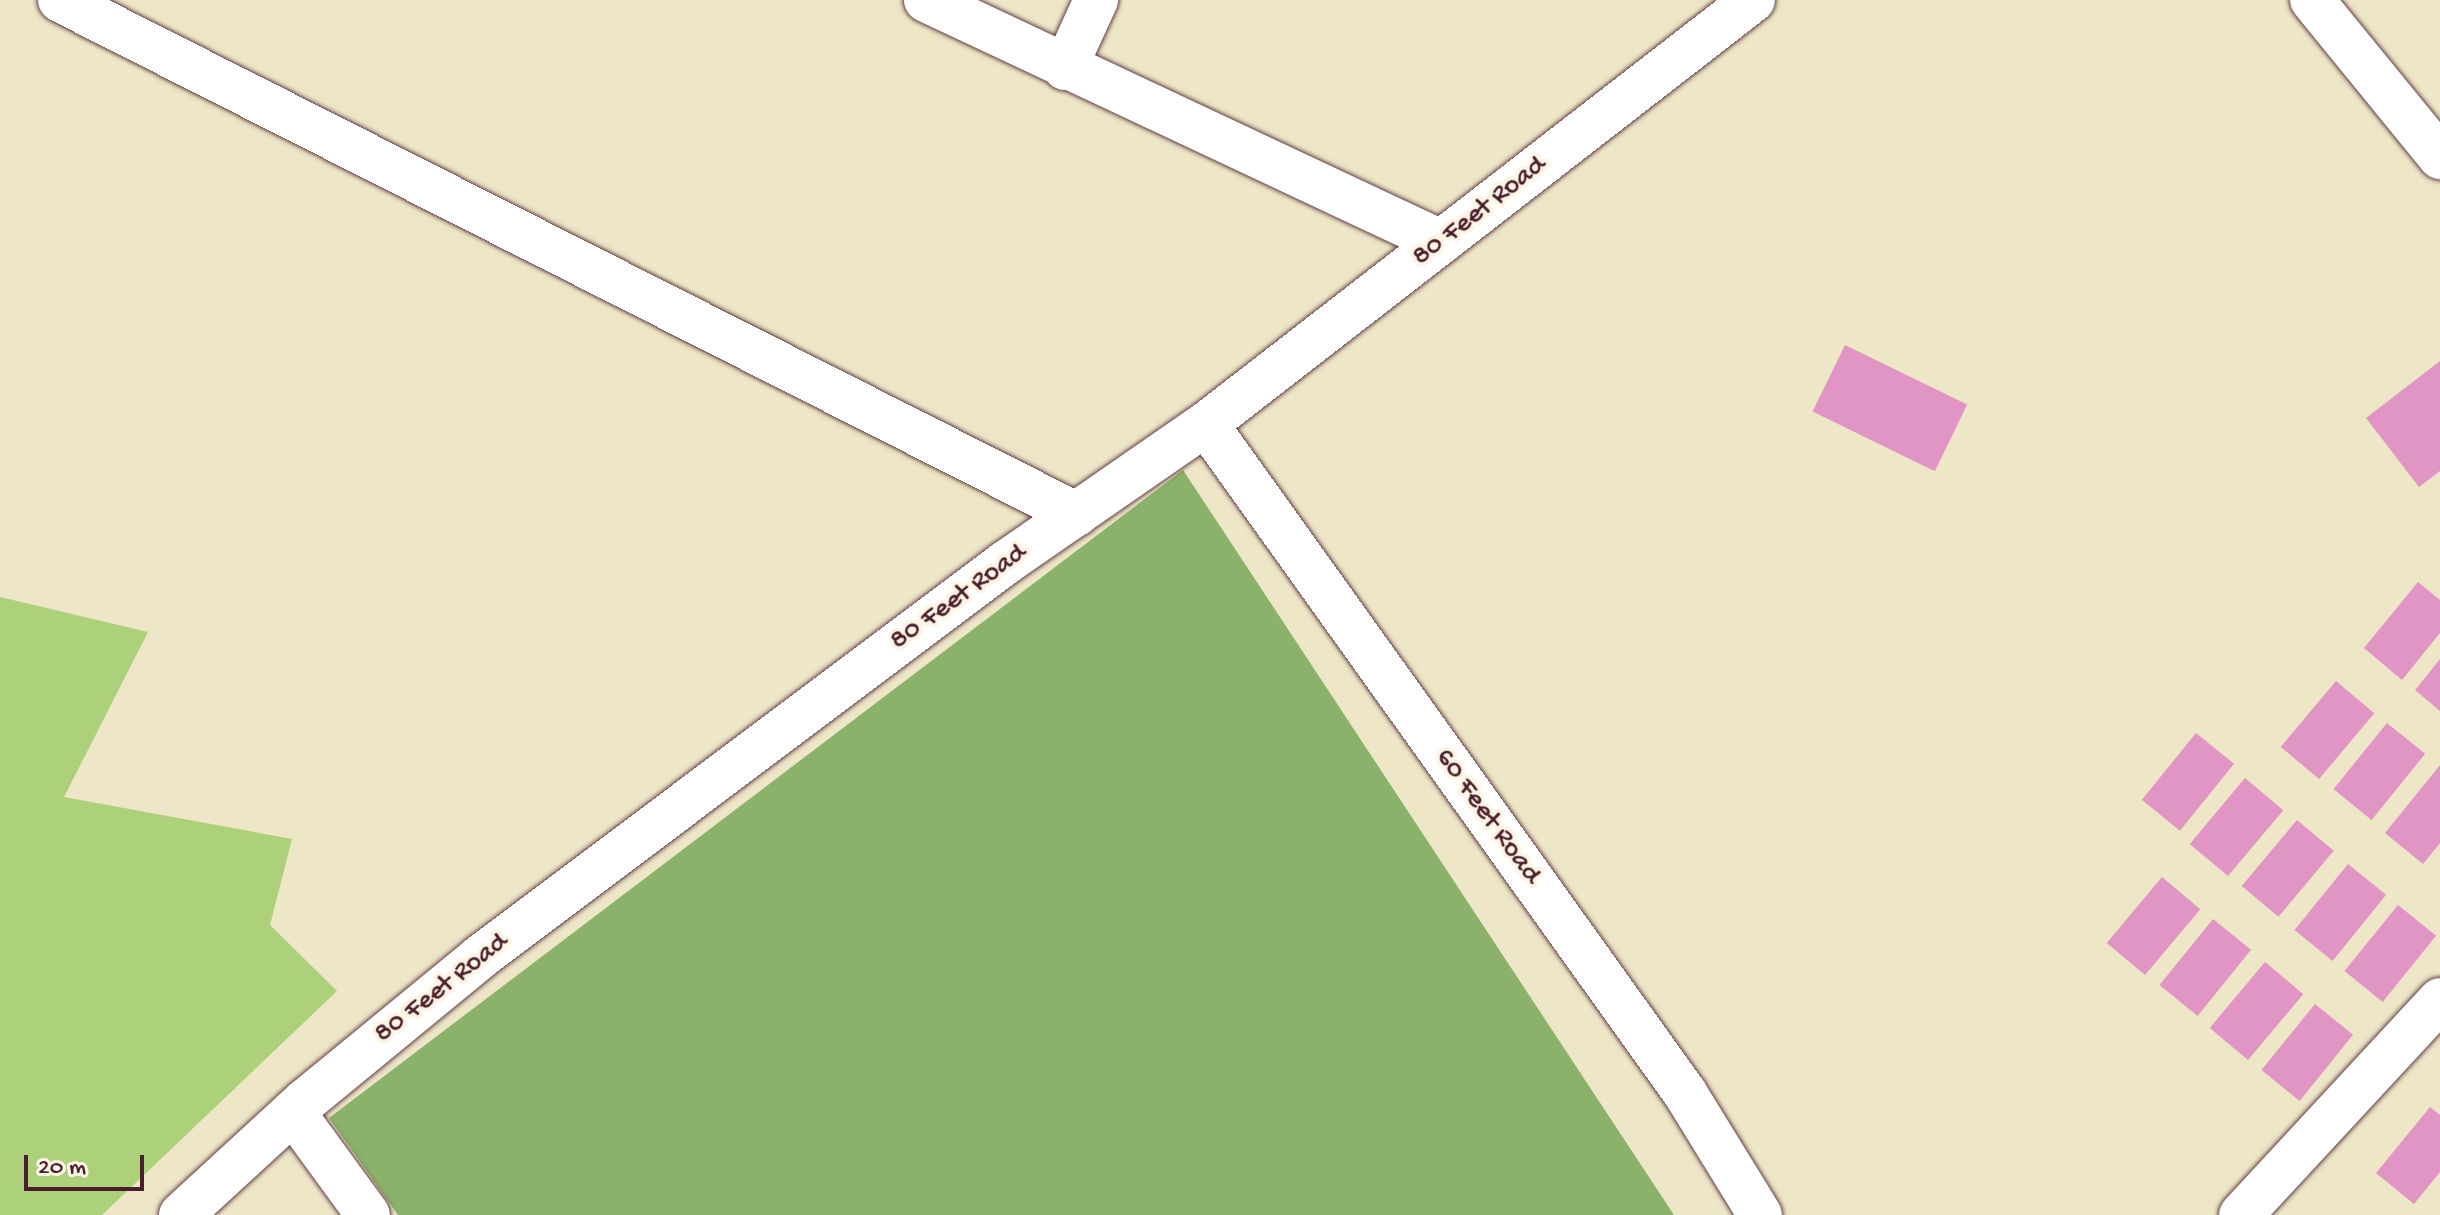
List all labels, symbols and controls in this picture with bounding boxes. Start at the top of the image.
street label: 80 Feet Road [1406,149,1554,275]
street label: 80 Feet Road [884,537,1034,659]
street label: 60 Feet Road [1427,743,1547,891]
street label: 80 Feet Road [368,926,516,1052]
scale bar [28,1139,148,1189]
text: 20 m [38,1154,86,1183]

